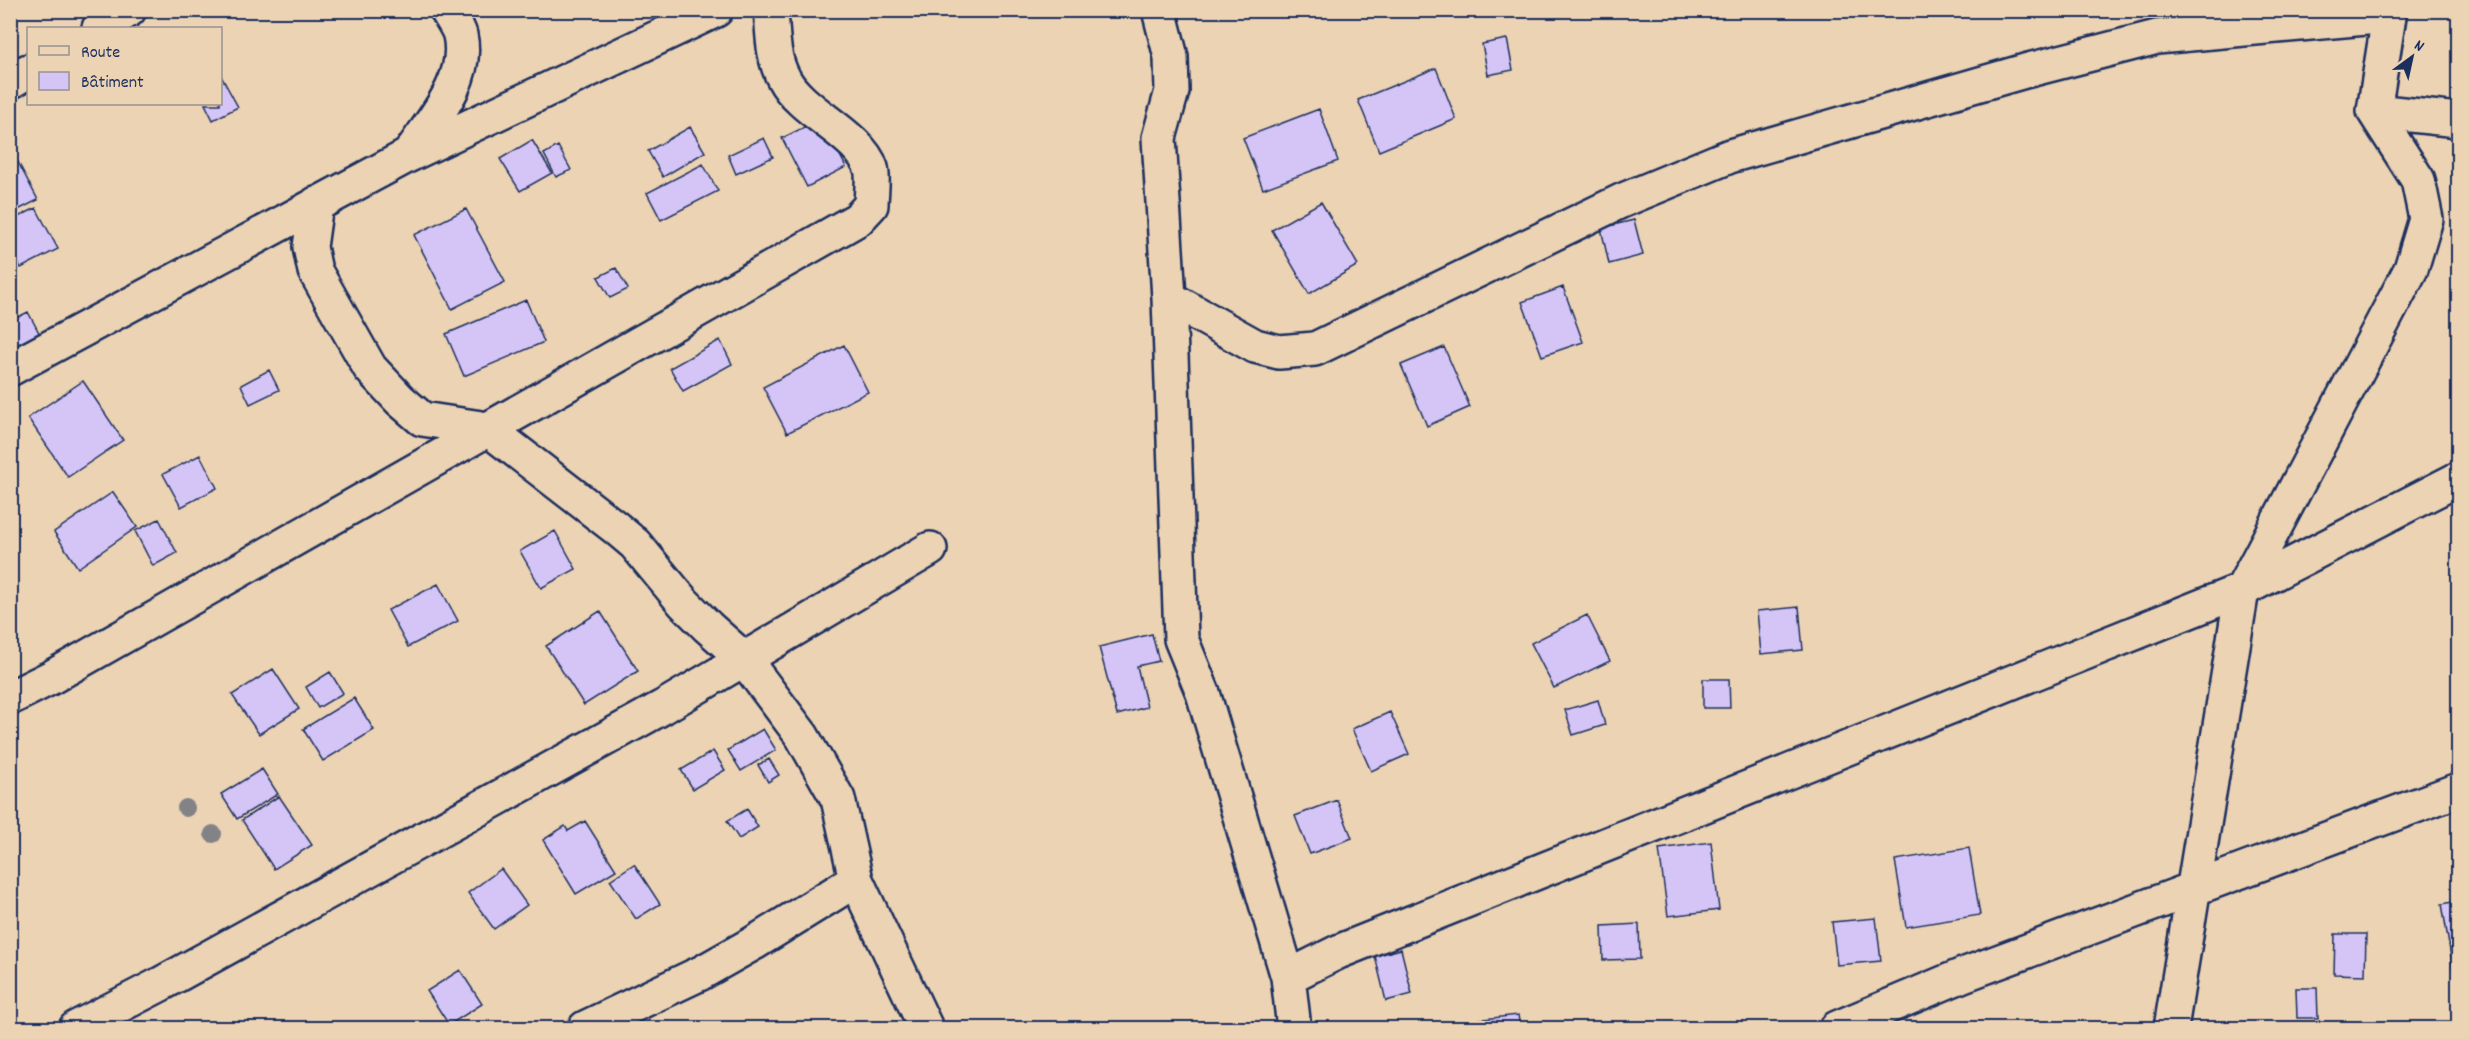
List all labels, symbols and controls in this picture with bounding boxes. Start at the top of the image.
legend [27,27,222,105]
north arrow [2382,27,2442,87]
text: N [2409,35,2428,58]
text: Route [81,41,120,66]
text: Bâtiment [81,71,144,96]

